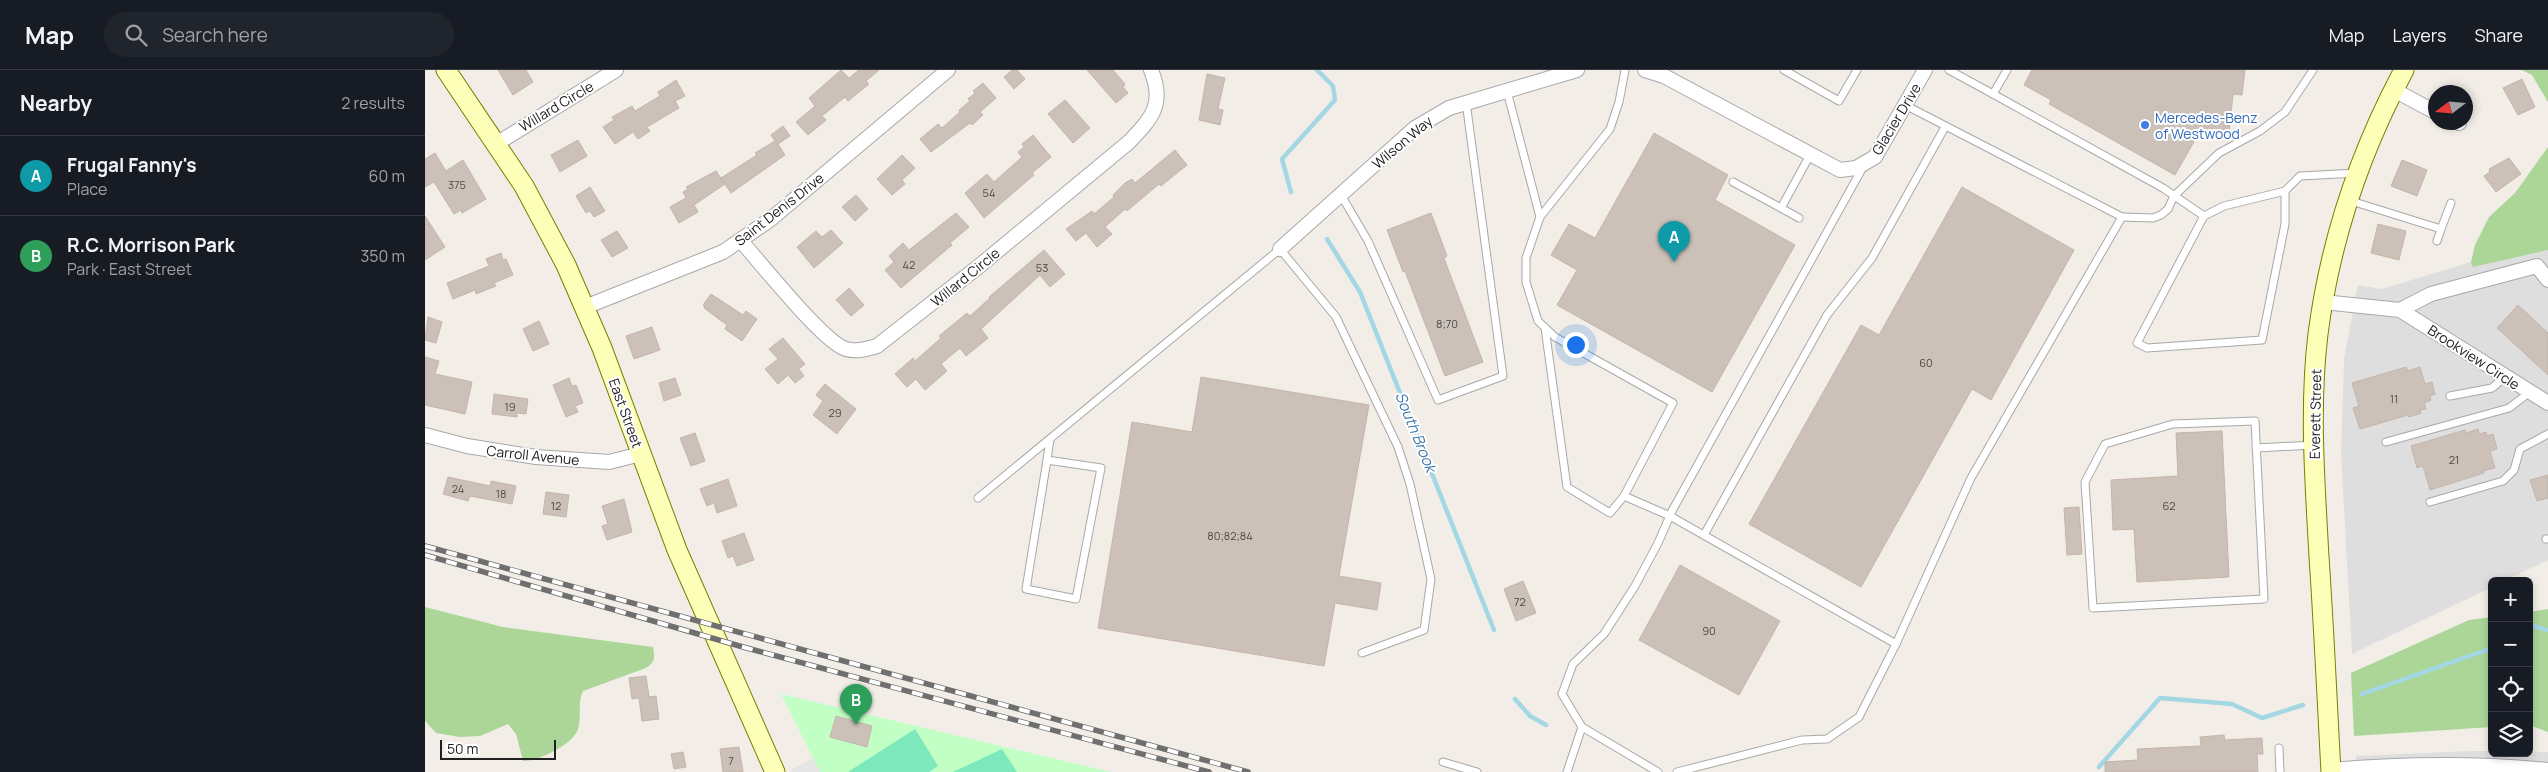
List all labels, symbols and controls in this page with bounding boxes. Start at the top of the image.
search box [104,12,454,57]
text: Map [25,18,74,51]
icon: search [122,21,150,49]
text: Search here [162,22,268,48]
text: Map [2329,23,2364,47]
text: Layers [2392,23,2446,47]
text: Share [2474,23,2523,47]
street label: Willard Circle [515,76,597,136]
street label: Glacier Drive [1867,80,1925,158]
north arrow [2428,85,2473,130]
text: Nearby [20,89,92,117]
text: 2 results [341,92,405,114]
place label: Mercedes-Benz of Westwood [2155,108,2258,143]
street label: Wilson Way [1368,111,1437,173]
marker: Mercedes-Benz of Westwood [2139,119,2151,131]
text: Frugal Fanny's [67,152,196,178]
text: A [31,165,41,187]
text: 60 m [369,165,405,187]
street label: Saint Denis Drive [731,168,827,250]
house number: 375 [448,177,466,192]
text: Place [67,178,107,200]
house number: 54 [983,185,995,200]
pin: A [1658,221,1690,262]
text: R.C. Morrison Park [67,232,235,258]
street label: Willard Circle [927,243,1003,311]
text: B [31,245,41,267]
text: 350 m [360,245,405,267]
house number: 42 [903,257,915,272]
text: Park · East Street [67,258,192,280]
house number: 53 [1036,260,1048,275]
house number: 8;70 [1436,316,1458,331]
street label: Brookview Circle [2424,320,2524,394]
your location [1563,332,1589,358]
house number: 60 [1919,355,1933,370]
street label: Everett Street [2305,368,2325,459]
street label: East Street [605,376,647,451]
water label: South Brook [1390,389,1443,478]
house number: 11 [2390,391,2398,406]
house number: 19 [504,399,516,414]
house number: 29 [828,405,842,420]
street label: Carroll Avenue [486,441,580,469]
house number: 21 [2449,452,2459,467]
house number: 24 [452,481,464,496]
house number: 18 [496,486,506,501]
house number: 12 [551,498,561,513]
house number: 62 [2162,498,2176,513]
house number: 80;82;84 [1207,528,1253,543]
map controls [2488,577,2533,757]
button: + [2488,577,2533,622]
house number: 72 [1514,594,1526,609]
button: − [2488,622,2533,667]
house number: 90 [1702,623,1716,638]
button: locate [2488,667,2533,712]
pin: B [840,684,872,725]
button: layers [2488,712,2533,757]
scale bar [440,737,556,760]
text: 50 m [447,739,478,758]
house number: 7 [728,753,734,768]

